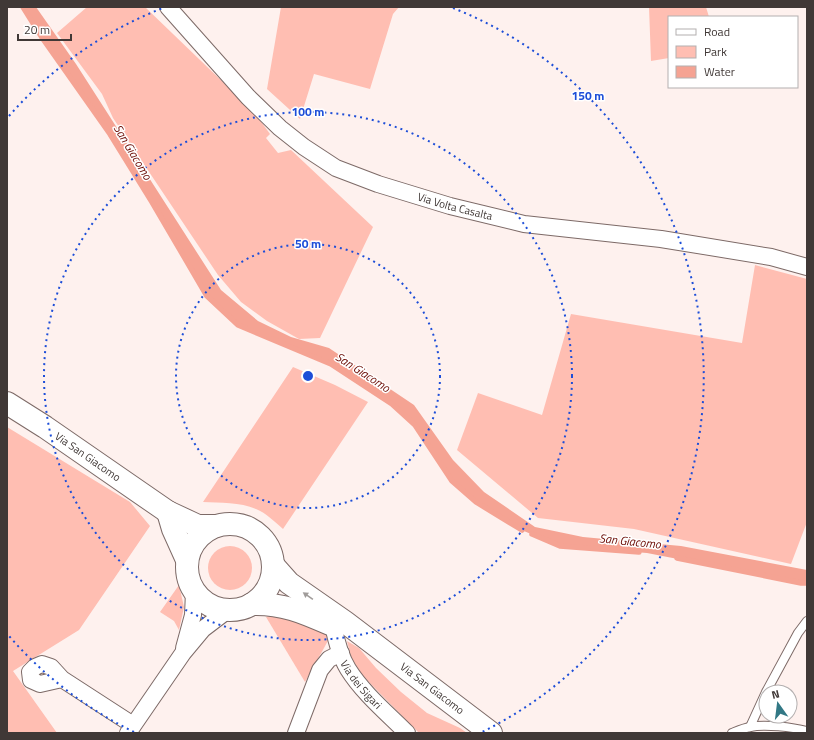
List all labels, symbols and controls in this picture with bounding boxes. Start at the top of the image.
scale bar [18,16,71,42]
legend [668,16,798,88]
text: 20 m [24,20,50,39]
text: Road [704,22,730,41]
text: Park [704,42,727,61]
text: Water [704,62,735,81]
text: 150 m [572,86,604,105]
text: 100 m [292,102,324,121]
water label: San Giacomo [109,121,158,184]
street label: Via Volta Casalta [416,189,495,224]
text: 50 m [295,234,321,253]
water label: San Giacomo [332,347,395,397]
centre of rings [301,369,315,383]
street label: Via San Giacomo [52,428,124,485]
water label: San Giacomo [598,528,663,554]
one-way arrow [302,592,313,600]
street label: Via dei Sigari [337,657,386,713]
street label: Via San Giacomo [397,659,468,718]
north arrow [758,684,798,724]
text: N [770,686,781,703]

